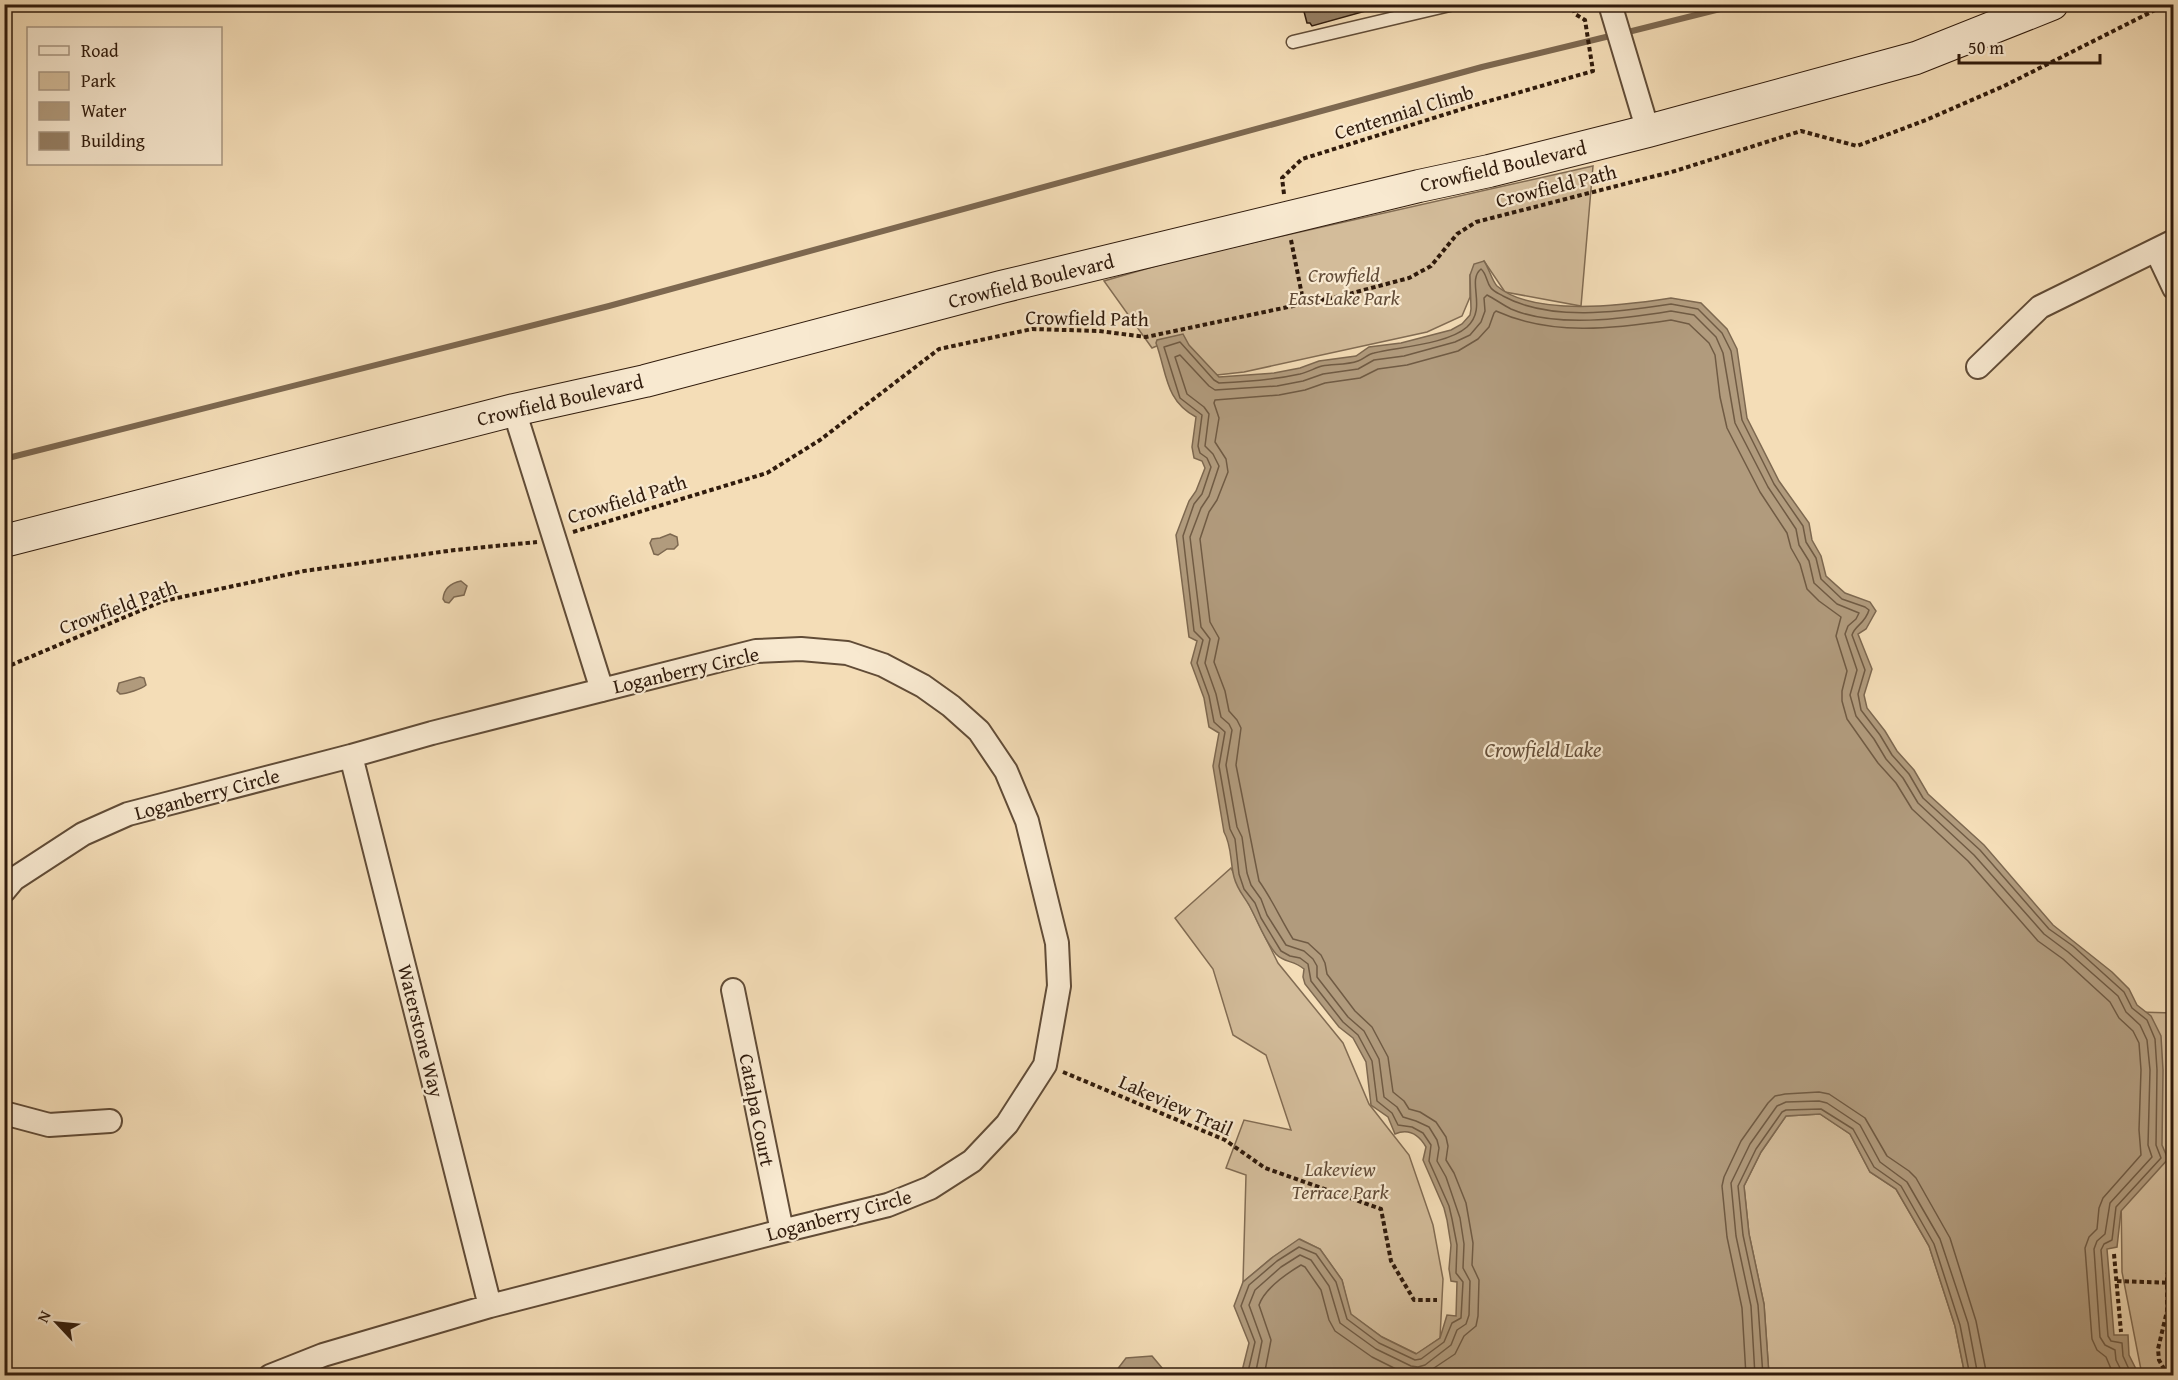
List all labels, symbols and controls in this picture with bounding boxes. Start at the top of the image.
legend [27,27,222,165]
scale bar [1959,27,2100,65]
text: 50 m [1968,34,2004,61]
text: Road [81,37,119,64]
text: Park [81,67,117,94]
street label: Centennial Climb [1331,77,1477,146]
text: Water [81,97,127,124]
text: Building [81,127,145,154]
street label: Crowfield Boulevard [1417,132,1589,199]
street label: Crowfield Path [1492,157,1619,215]
street label: Crowfield Boulevard [945,246,1117,315]
park label: Crowfield East Lake Park [1287,260,1400,312]
street label: Crowfield Path [1025,302,1149,333]
street label: Crowfield Boulevard [474,366,646,433]
street label: Crowfield Path [564,467,690,530]
street label: Crowfield Path [55,572,181,641]
street label: Loganberry Circle [610,639,762,700]
water label: Crowfield Lake [1485,734,1601,765]
street label: Loganberry Circle [131,760,283,827]
street label: Waterstone Way [391,961,452,1101]
street label: Catalpa Court [732,1051,783,1169]
street label: Lakeview Trail [1115,1067,1238,1143]
park label: Lakeview Terrace Park [1291,1154,1389,1206]
street label: Loganberry Circle [763,1181,915,1248]
north arrow [27,1293,87,1353]
text: N [30,1306,57,1326]

